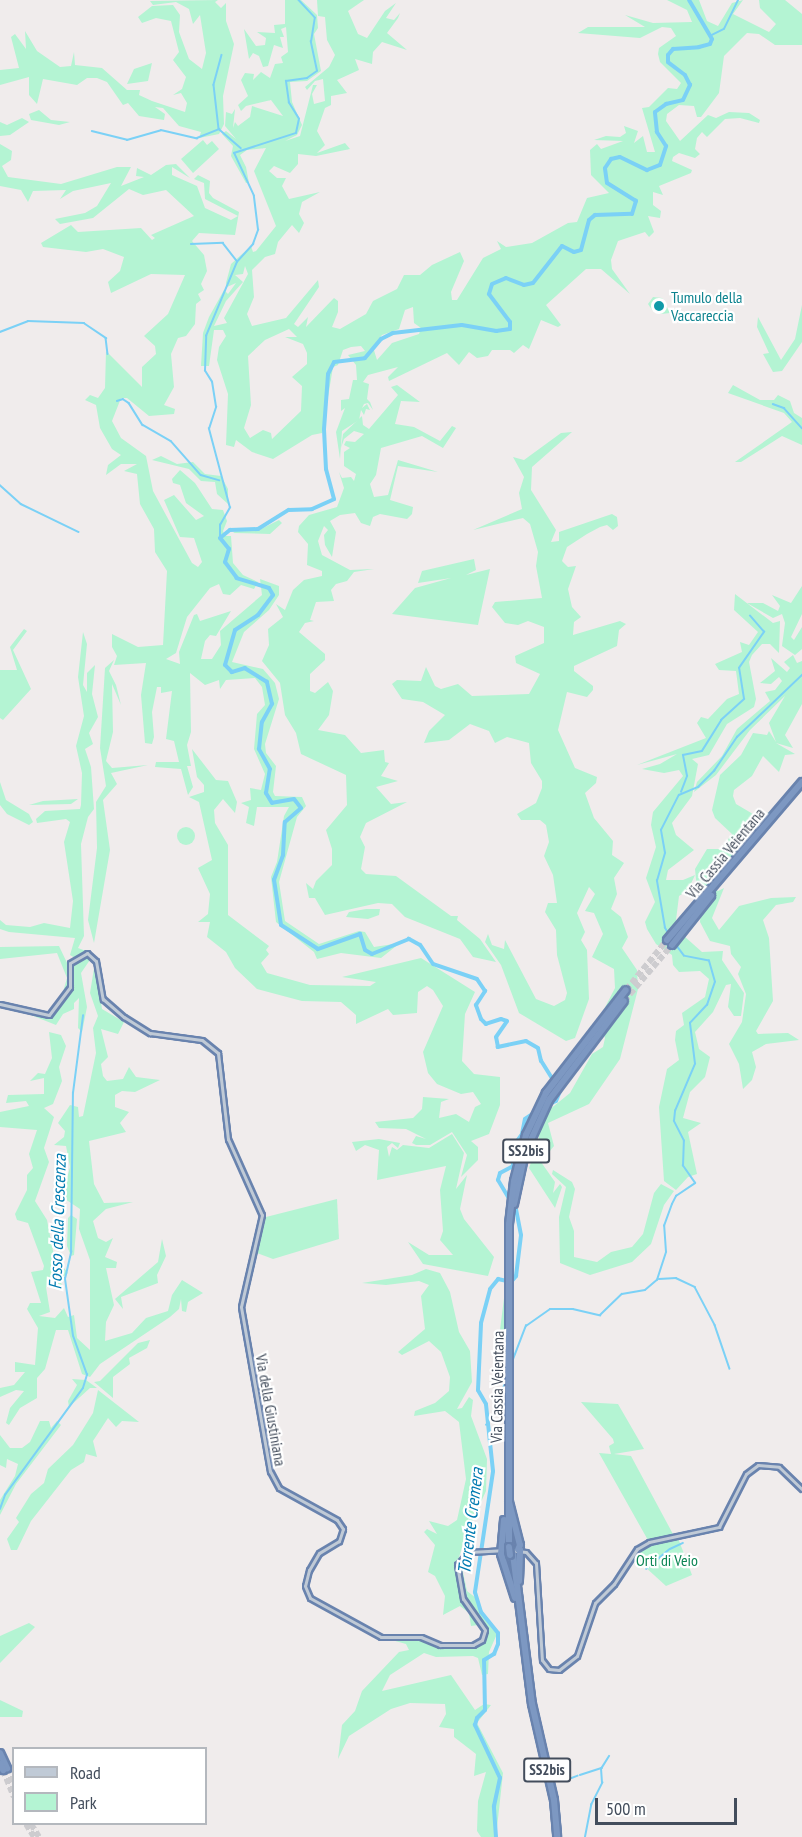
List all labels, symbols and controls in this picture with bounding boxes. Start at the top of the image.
place label: Tumulo della Vaccareccia [671,287,743,325]
marker: Tumulo della Vaccareccia [652,299,666,313]
street label: Via Cassia Veientana [681,804,769,902]
road number: SS2bis [502,1139,550,1163]
water label: Fosso della Crescenza [45,1154,71,1290]
street label: Via Cassia Veientana [486,1330,508,1444]
street label: Via della Giustiniana [252,1353,290,1467]
water label: Torrente Cremera [454,1467,488,1575]
park label: Orti di Veio [636,1550,698,1570]
legend [12,1747,207,1825]
road number: SS2bis [523,1758,571,1782]
text: Road [70,1761,101,1784]
scale bar [598,1786,740,1824]
text: Park [70,1791,97,1814]
text: 500 m [606,1797,646,1820]

